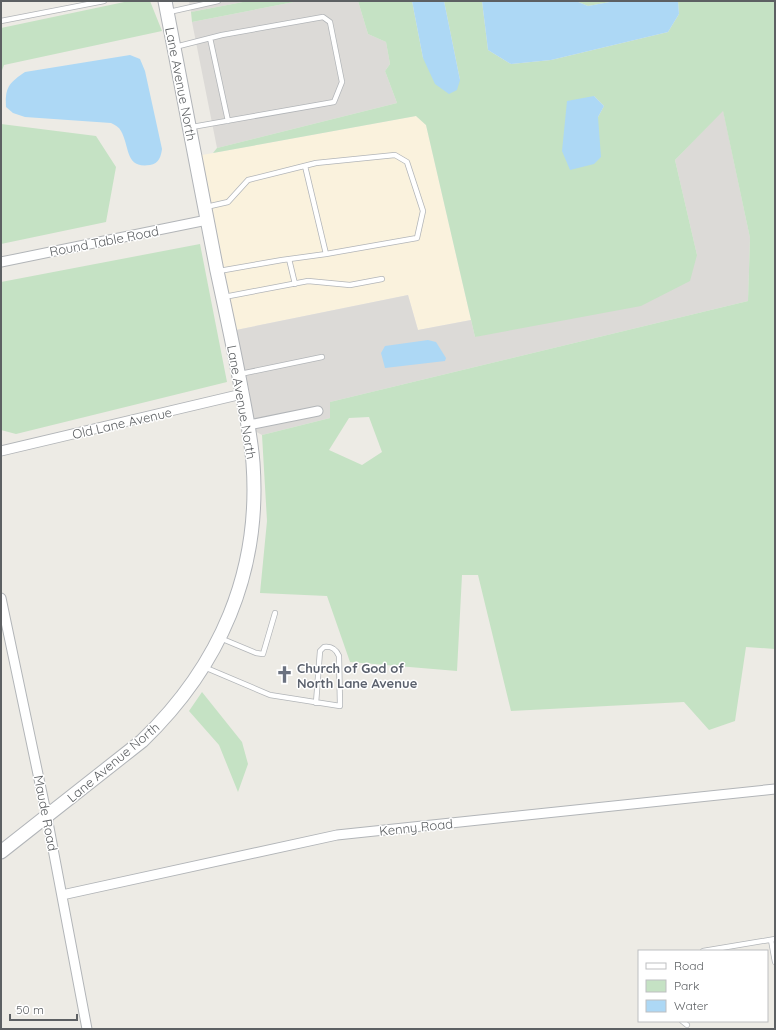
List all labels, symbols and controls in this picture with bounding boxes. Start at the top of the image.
street label: Lane Avenue North [162,26,200,142]
street label: Round Table Road [48,223,160,259]
street label: Lane Avenue North [224,344,260,460]
street label: Old Lane Avenue [71,404,173,442]
place label: Church of God of North Lane Avenue [297,660,418,691]
church icon: Church of God of North Lane Avenue [274,665,294,685]
street label: Lane Avenue North [64,719,162,805]
street label: Maude Road [31,774,61,852]
street label: Kenny Road [378,815,454,839]
legend [638,950,768,1022]
text: Road [674,958,704,973]
text: Park [674,978,699,993]
scale bar [10,996,77,1022]
text: Water [674,998,709,1013]
text: 50 m [16,1002,44,1017]

